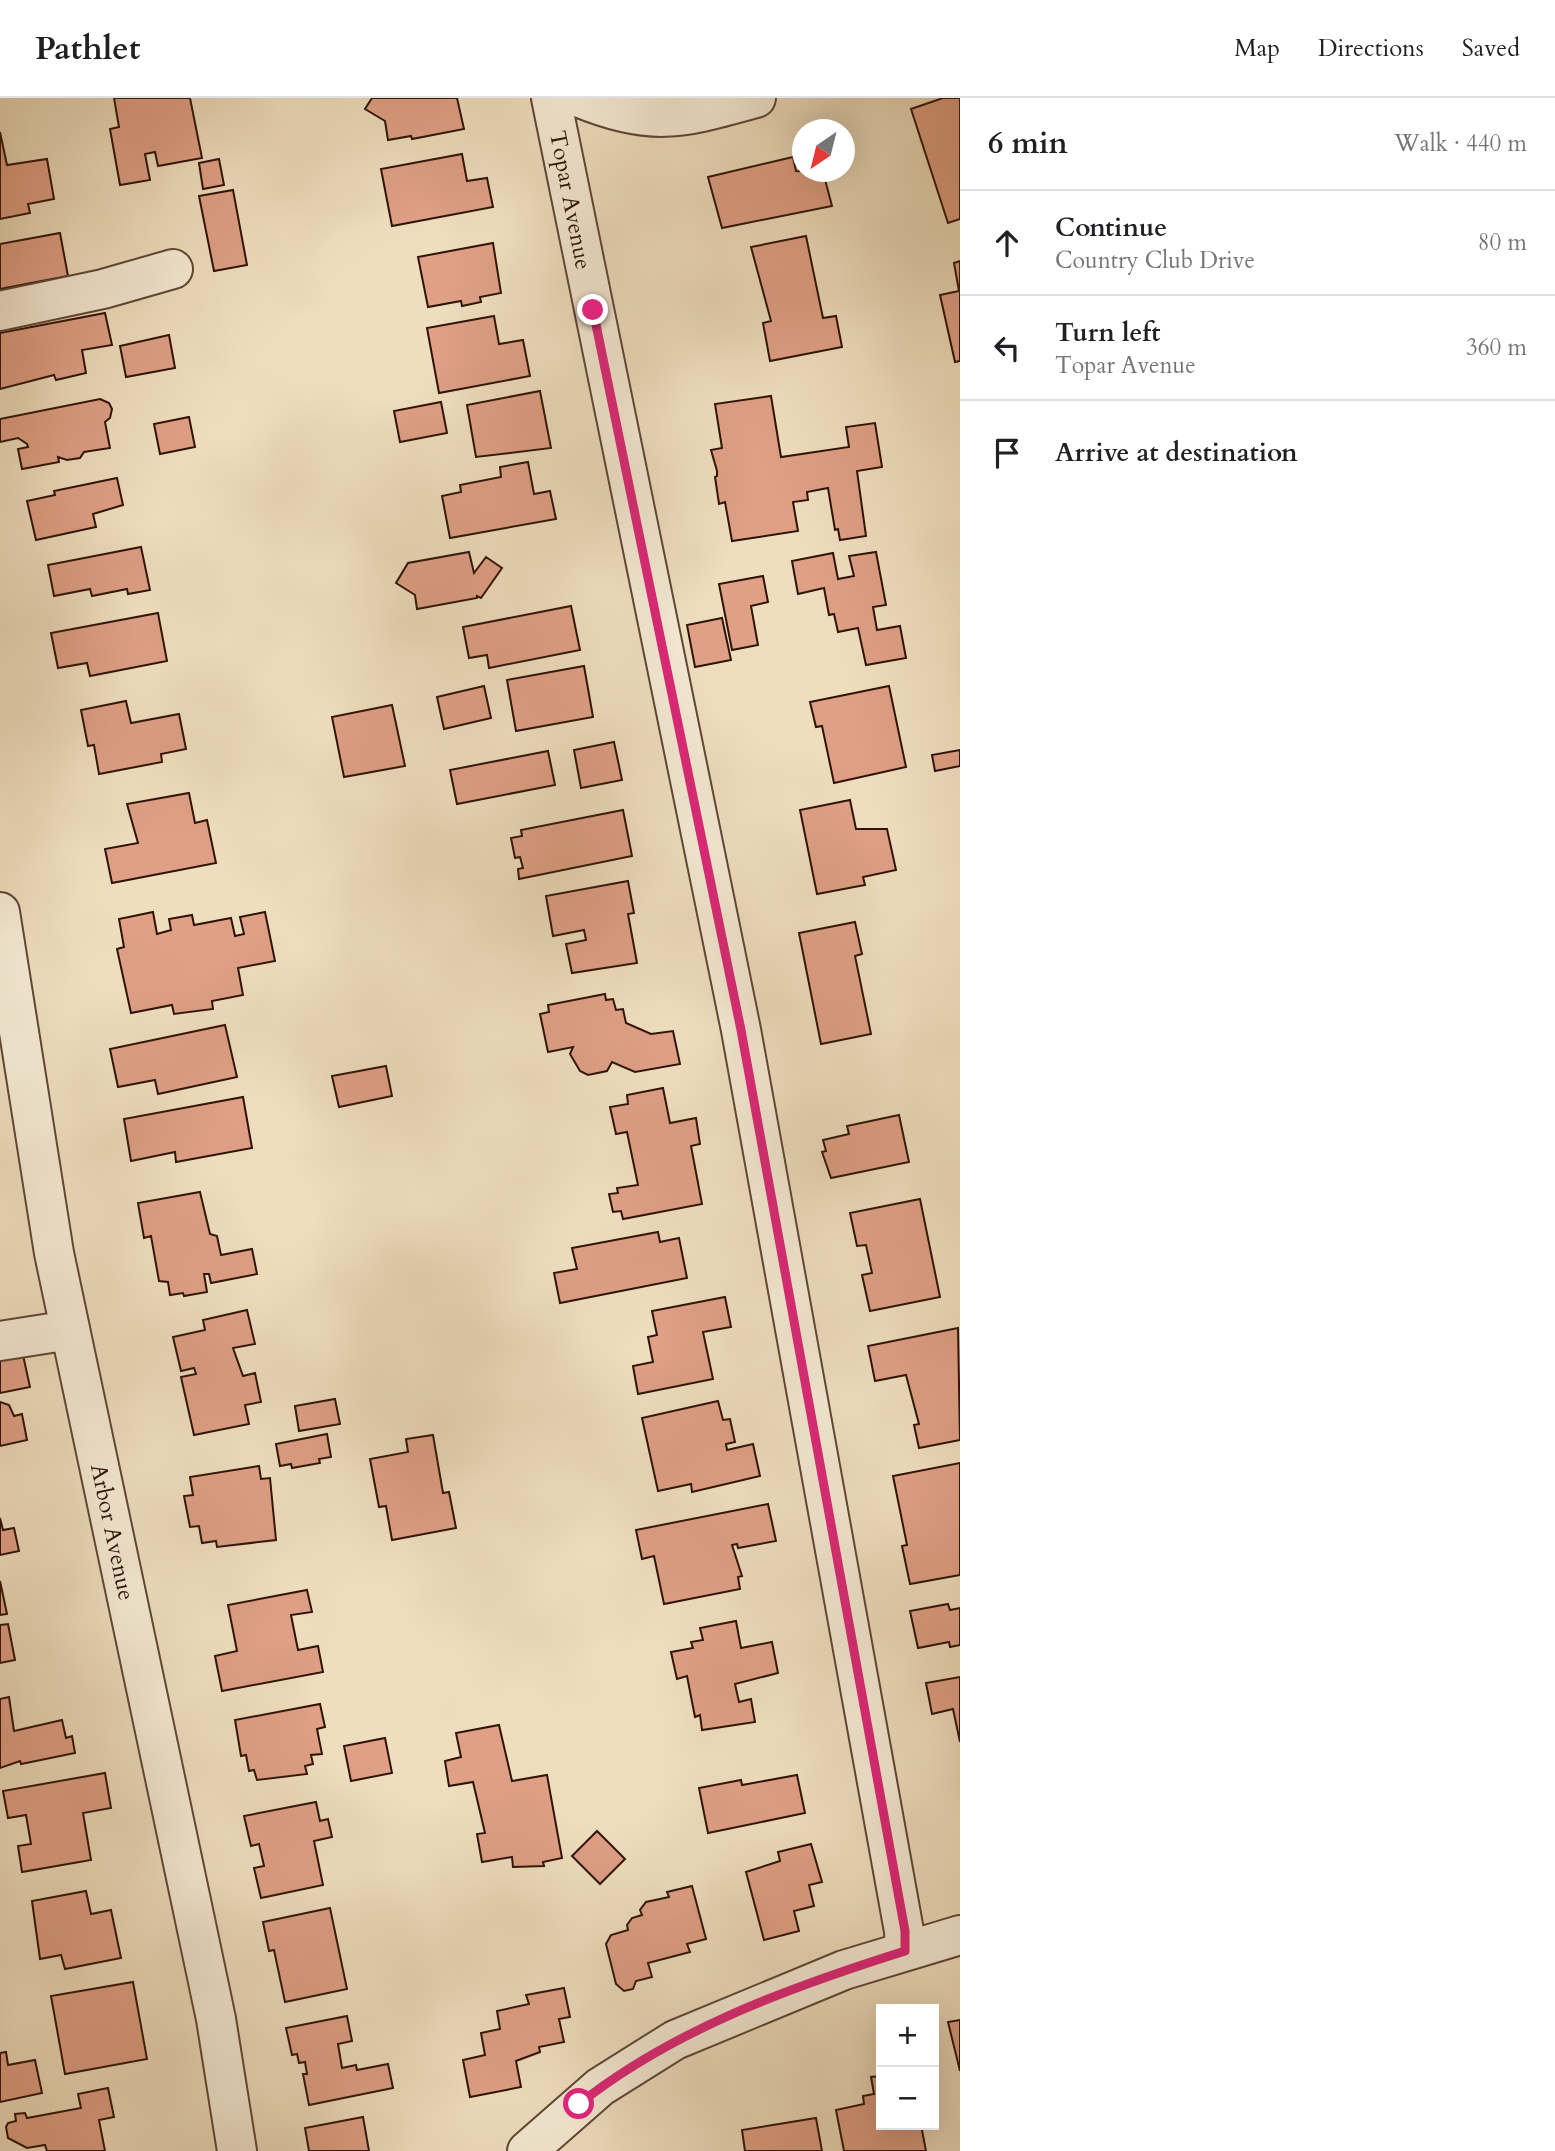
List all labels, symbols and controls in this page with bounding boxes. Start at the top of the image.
text: Pathlet [35,26,140,71]
text: Map [1234,32,1280,65]
text: Directions [1318,32,1424,65]
text: Saved [1462,32,1520,65]
north arrow [792,119,855,182]
text: 6 min [988,123,1068,164]
street label: Topar Avenue [542,128,599,272]
text: Walk · 440 m [1394,128,1527,159]
text: Continue [1055,210,1167,245]
icon: ahead [988,224,1026,262]
text: 80 m [1478,227,1527,258]
text: Country Club Drive [1055,245,1255,276]
route end [577,294,608,325]
text: Turn left [1055,315,1160,350]
icon: left [988,329,1026,367]
text: 360 m [1466,332,1527,363]
text: Topar Avenue [1055,350,1196,381]
icon: arrive [988,434,1026,472]
text: Arrive at destination [1055,435,1298,470]
street label: Arbor Avenue [83,1461,142,1603]
map controls [876,2004,939,2130]
button: + [876,2004,939,2067]
button: − [876,2067,939,2130]
route start [563,2088,594,2119]

